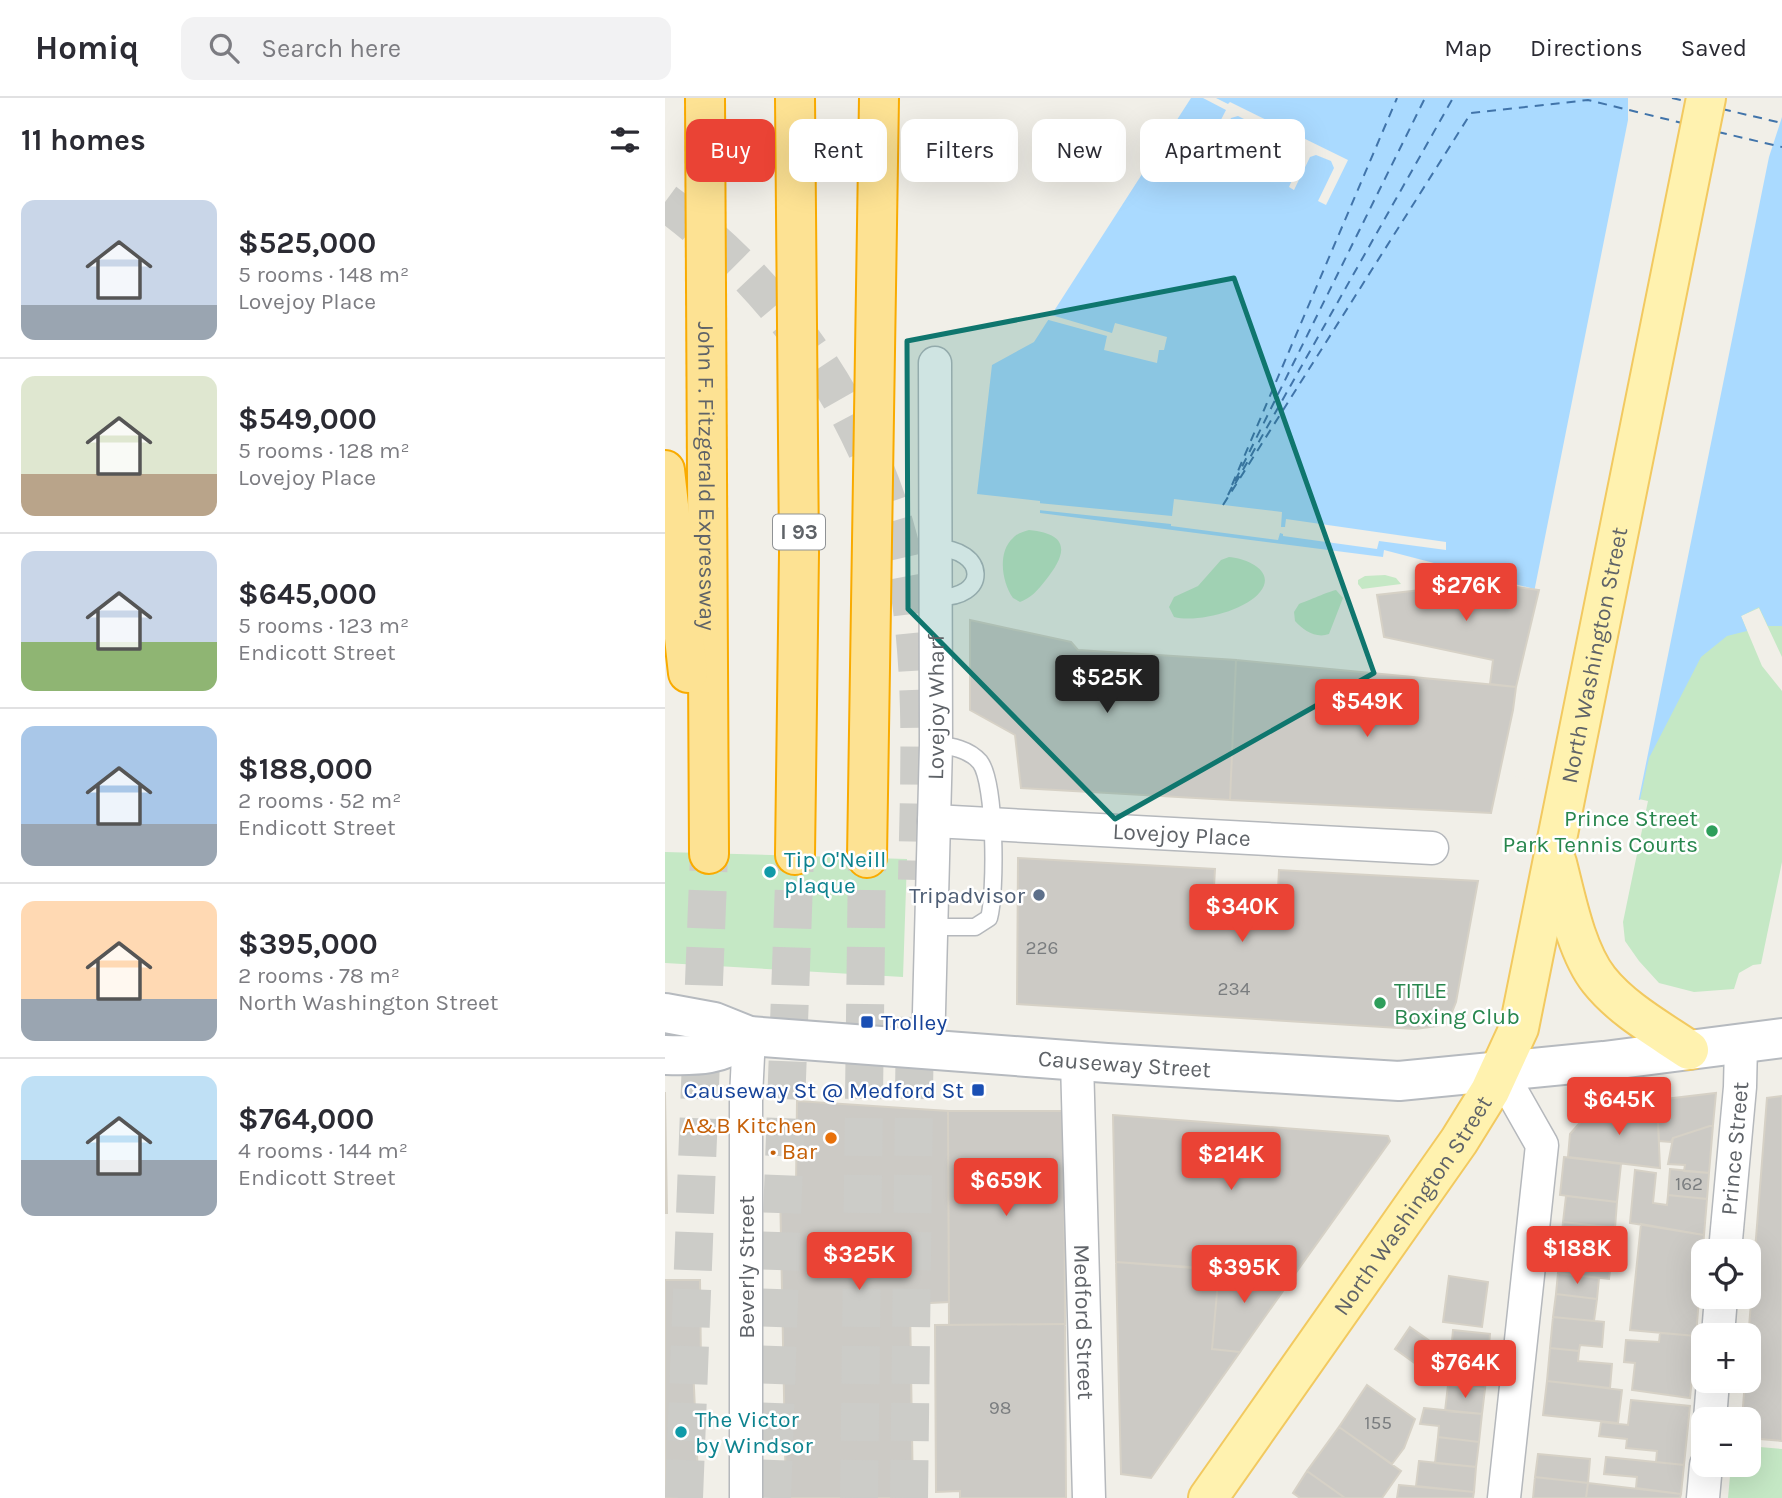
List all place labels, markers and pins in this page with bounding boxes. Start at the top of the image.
pin: $276K [1417,564,1515,623]
pin: $525K [1058,656,1156,715]
pin: $549K [1318,680,1416,739]
place label: Prince Street Park Tennis Courts [1502,805,1698,858]
marker: Prince Street Park Tennis Courts [1704,823,1720,839]
place label: Tip O'Neill plaque [784,846,887,899]
marker: Tip O'Neill plaque [762,864,778,880]
place label: Tripadvisor [909,882,1026,909]
pin: $340K [1193,884,1291,944]
marker: Tripadvisor [1031,887,1047,903]
place label: TITLE Boxing Club [1394,977,1520,1030]
marker: TITLE Boxing Club [1372,995,1388,1011]
place label: Trolley [881,1009,947,1036]
marker: Trolley [859,1014,875,1030]
place label: Causeway St @ Medford St [684,1077,964,1104]
pin: $645K [1570,1077,1668,1137]
marker: Causeway St @ Medford St [970,1082,986,1098]
place label: A&B Kitchen • Bar [682,1112,818,1165]
marker: A&B Kitchen • Bar [823,1130,839,1146]
pin: $214K [1182,1132,1280,1192]
pin: $659K [957,1158,1055,1218]
pin: $188K [1528,1226,1626,1286]
pin: $325K [810,1232,908,1292]
pin: $395K [1195,1246,1293,1305]
pin: $764K [1416,1340,1514,1400]
place label: The Victor by Windsor [695,1406,813,1459]
marker: The Victor by Windsor [673,1424,689,1440]

